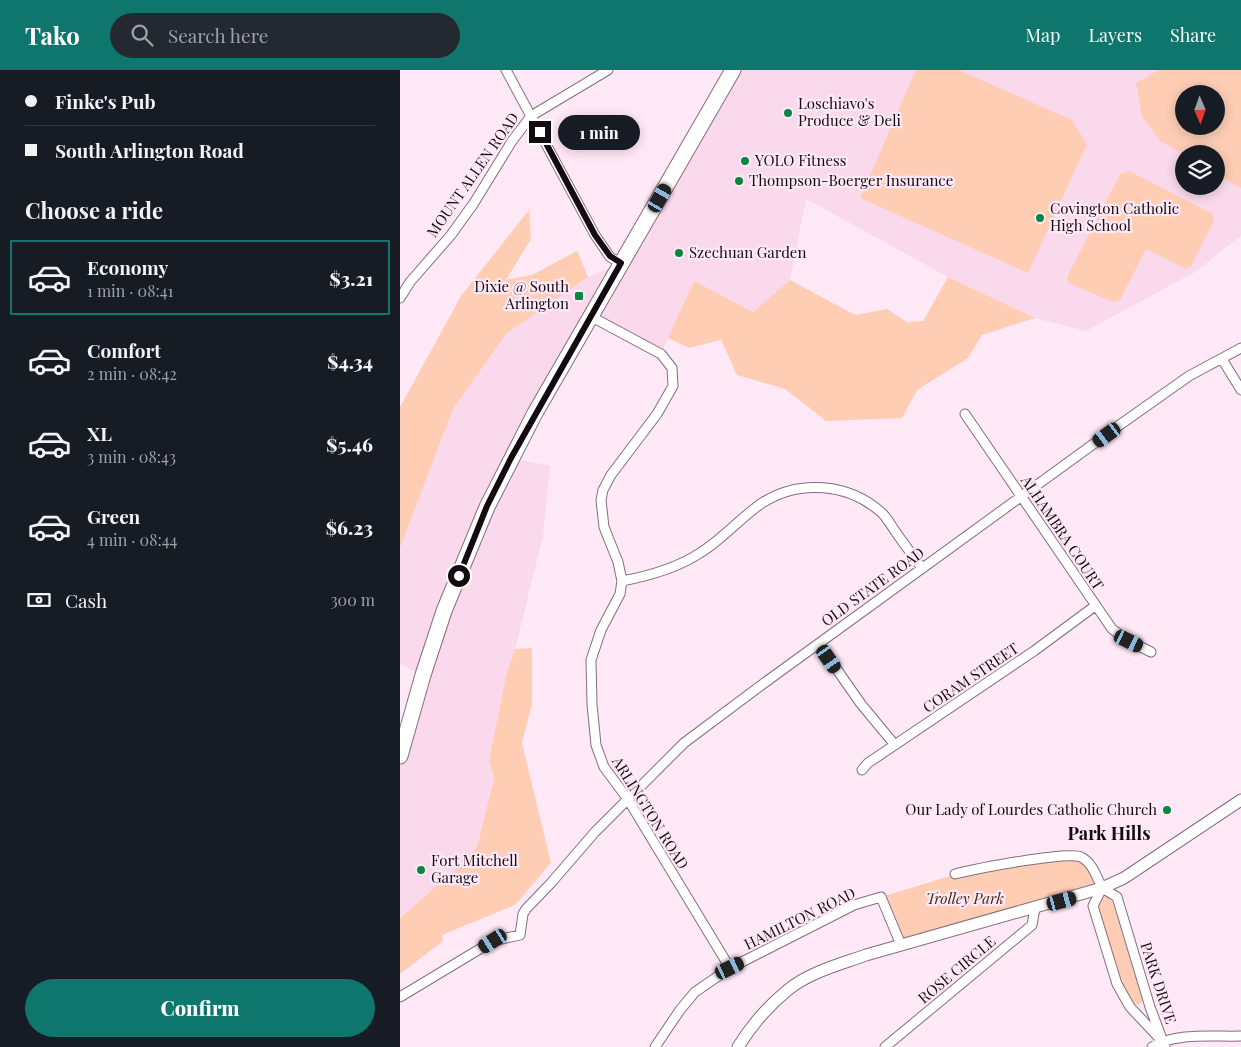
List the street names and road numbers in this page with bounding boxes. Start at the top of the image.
street label: MOUNT ALLEN ROAD [422,108,523,241]
street label: ALHAMBRA COURT [1016,470,1109,594]
street label: OLD STATE ROAD [817,542,928,630]
street label: CORAM STREET [919,638,1022,717]
street label: ARLINGTON ROAD [608,752,694,873]
street label: HAMILTON ROAD [741,882,859,954]
street label: ROSE CIRCLE [913,931,999,1007]
street label: PARK DRIVE [1136,939,1182,1026]

